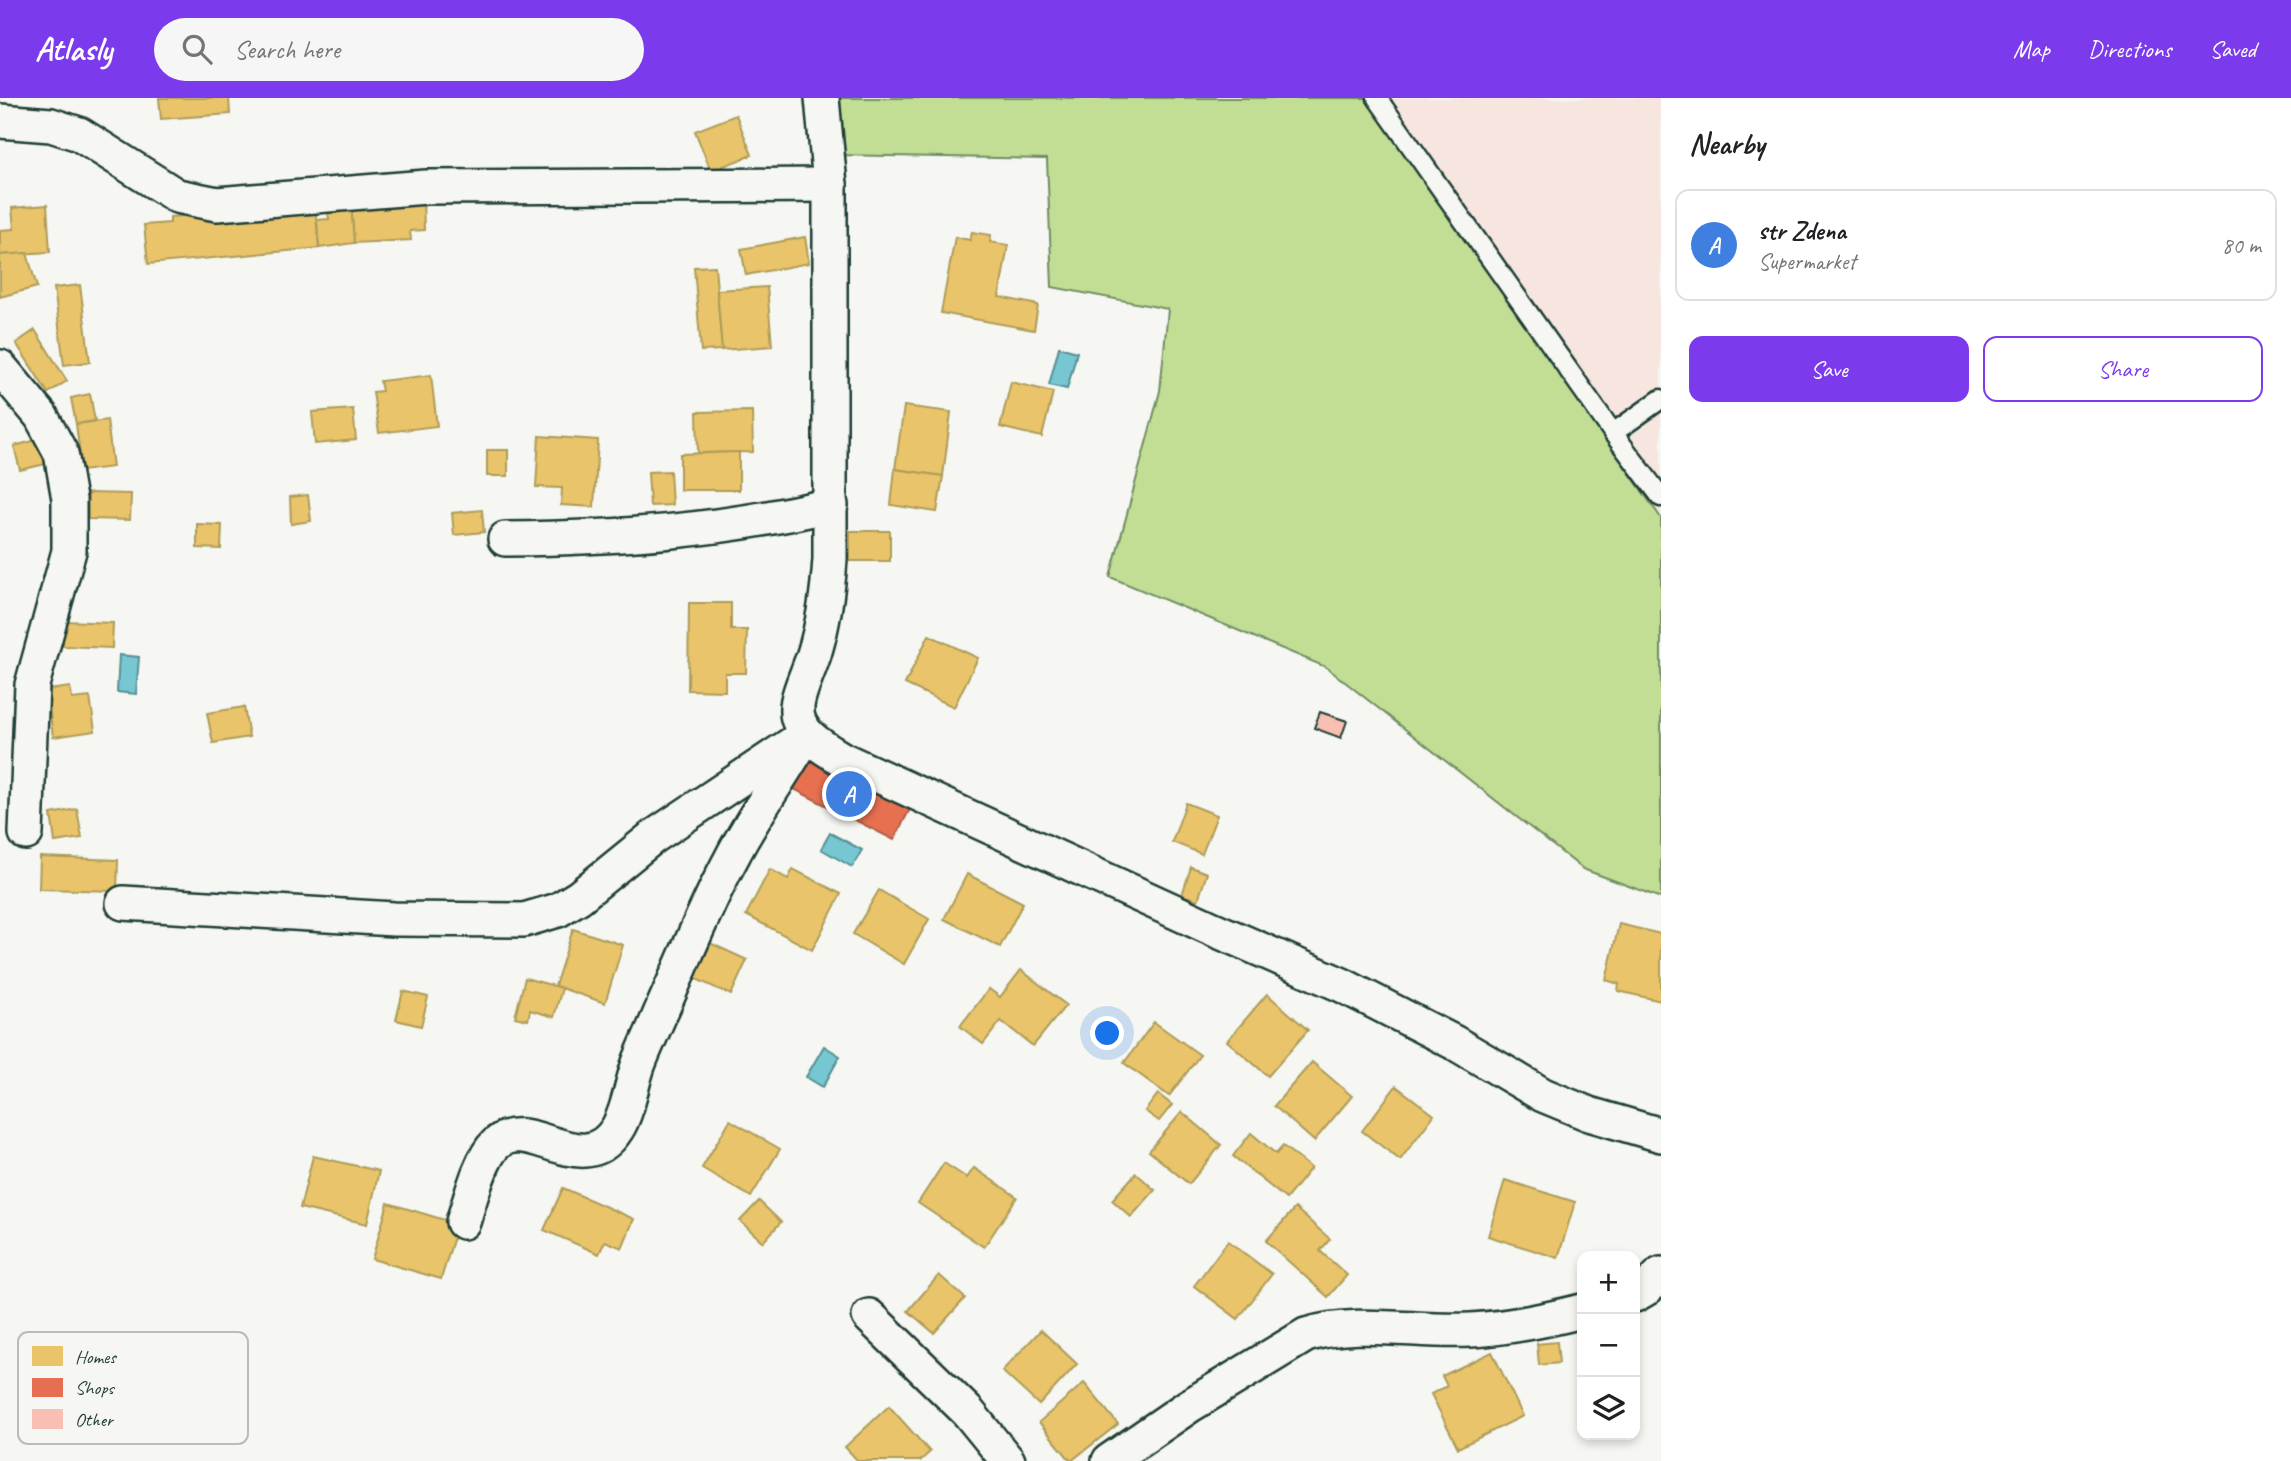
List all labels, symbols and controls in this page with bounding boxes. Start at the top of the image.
search box [154,18,644,81]
text: Atlasly [35,28,112,70]
icon: search [178,30,216,68]
text: Search here [234,33,340,66]
text: Map [2013,34,2050,64]
text: Directions [2088,34,2171,64]
text: Saved [2209,34,2256,64]
text: Nearby [1689,125,1765,163]
text: str Zdena [1758,214,1846,247]
text: A [1708,231,1720,260]
text: 80 m [2222,231,2261,260]
text: Supermarket [1758,247,1856,276]
button: Save [1689,336,1969,402]
button: Share [1983,336,2263,402]
pin: A [826,768,872,820]
your location [1090,1016,1124,1050]
map controls [1577,1251,1640,1440]
button: + [1577,1251,1640,1314]
button: − [1577,1314,1640,1377]
legend [18,1332,248,1444]
text: Homes [75,1345,117,1369]
text: Shops [75,1376,115,1400]
button: layers [1577,1377,1640,1440]
text: Other [75,1408,115,1432]

